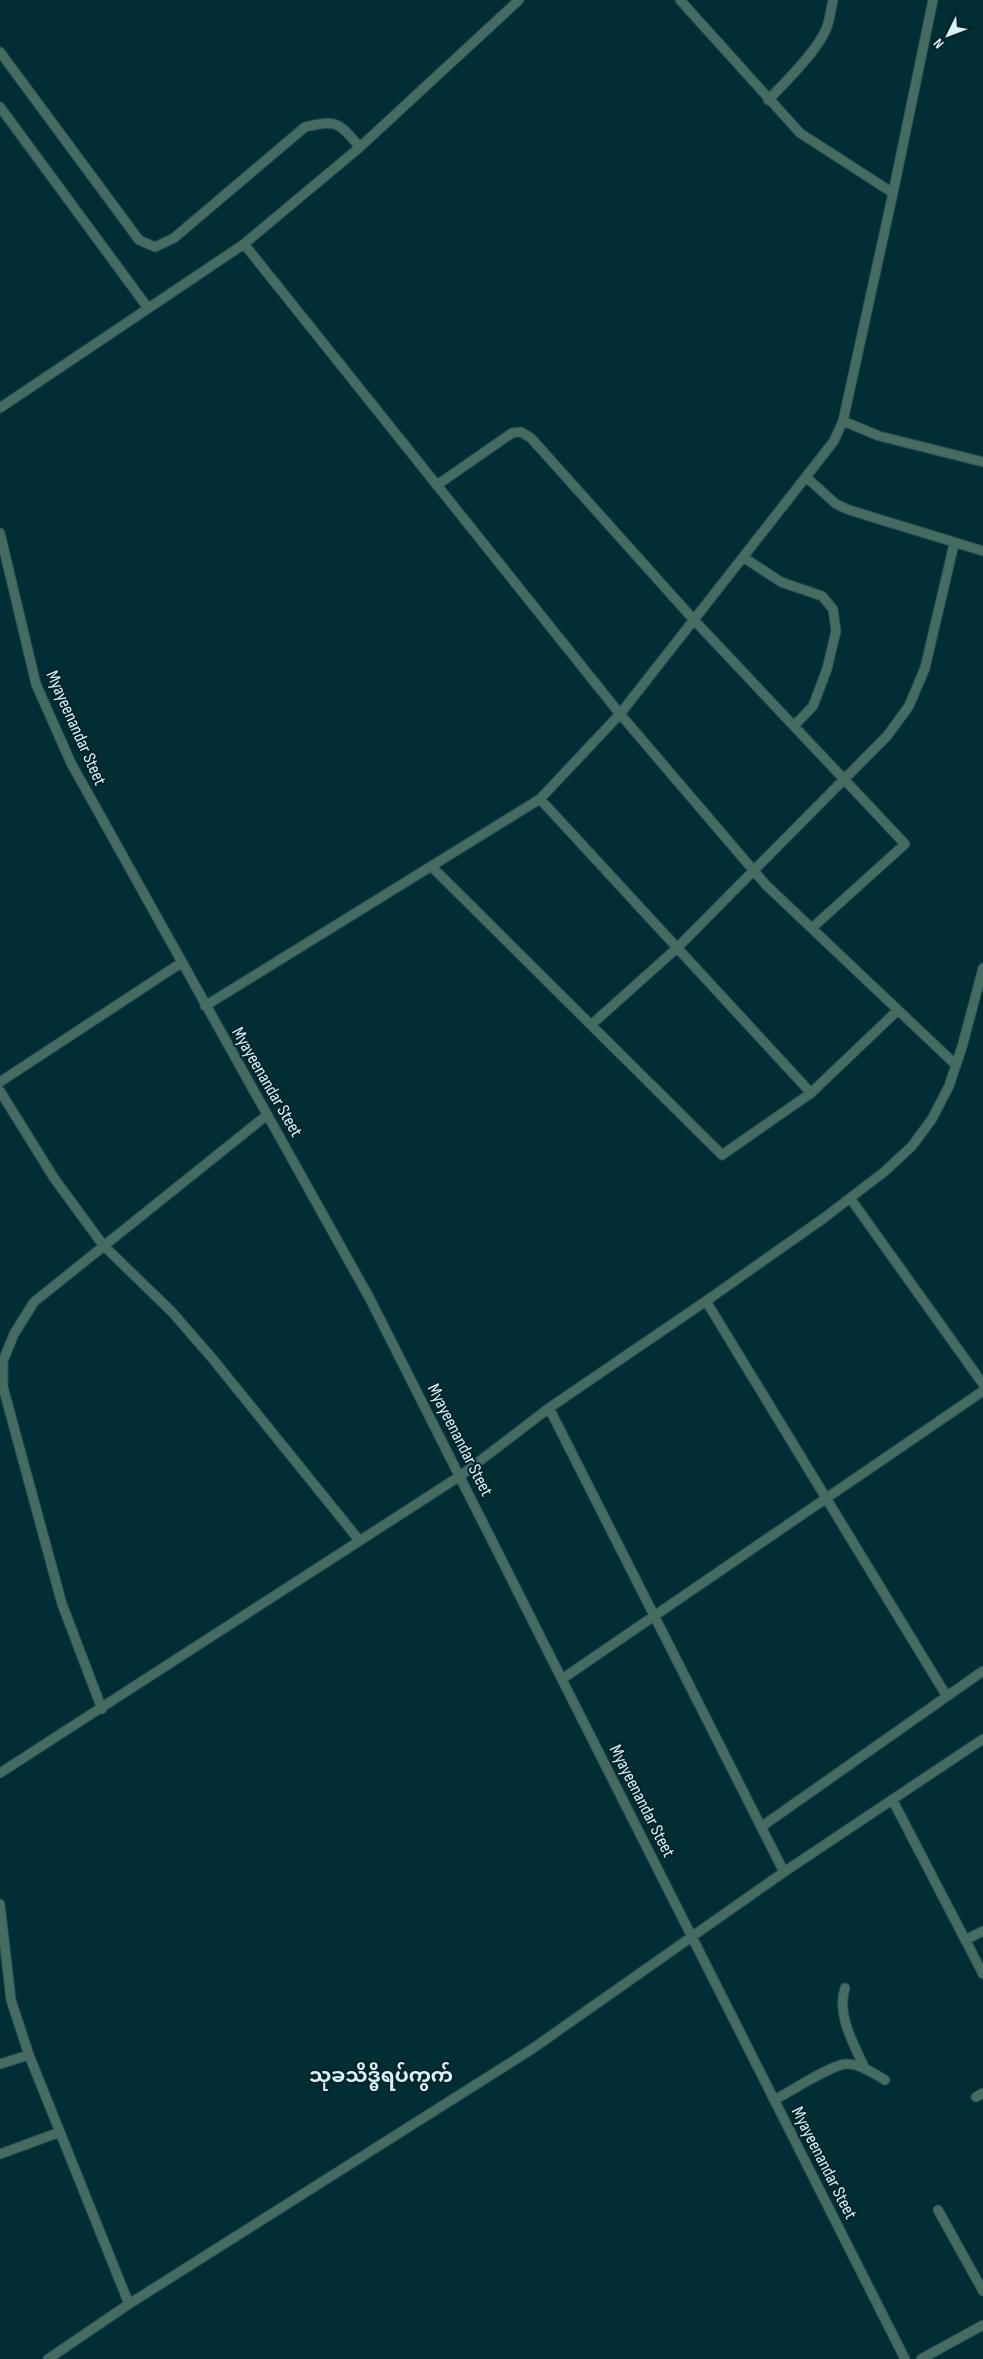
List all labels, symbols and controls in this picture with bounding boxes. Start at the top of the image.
north arrow [923,10,973,60]
text: N [930,35,948,52]
street label: Myayeenandar Steet [41,667,111,789]
street label: Myayeenandar Steet [227,1023,307,1141]
street label: Myayeenandar Steet [423,1380,498,1500]
street label: Myayeenandar Steet [605,1741,680,1861]
district label: သုခသိဒ္ဓိရပ်ကွက် [309,2062,453,2091]
street label: Myayeenandar Steet [787,2103,862,2223]

